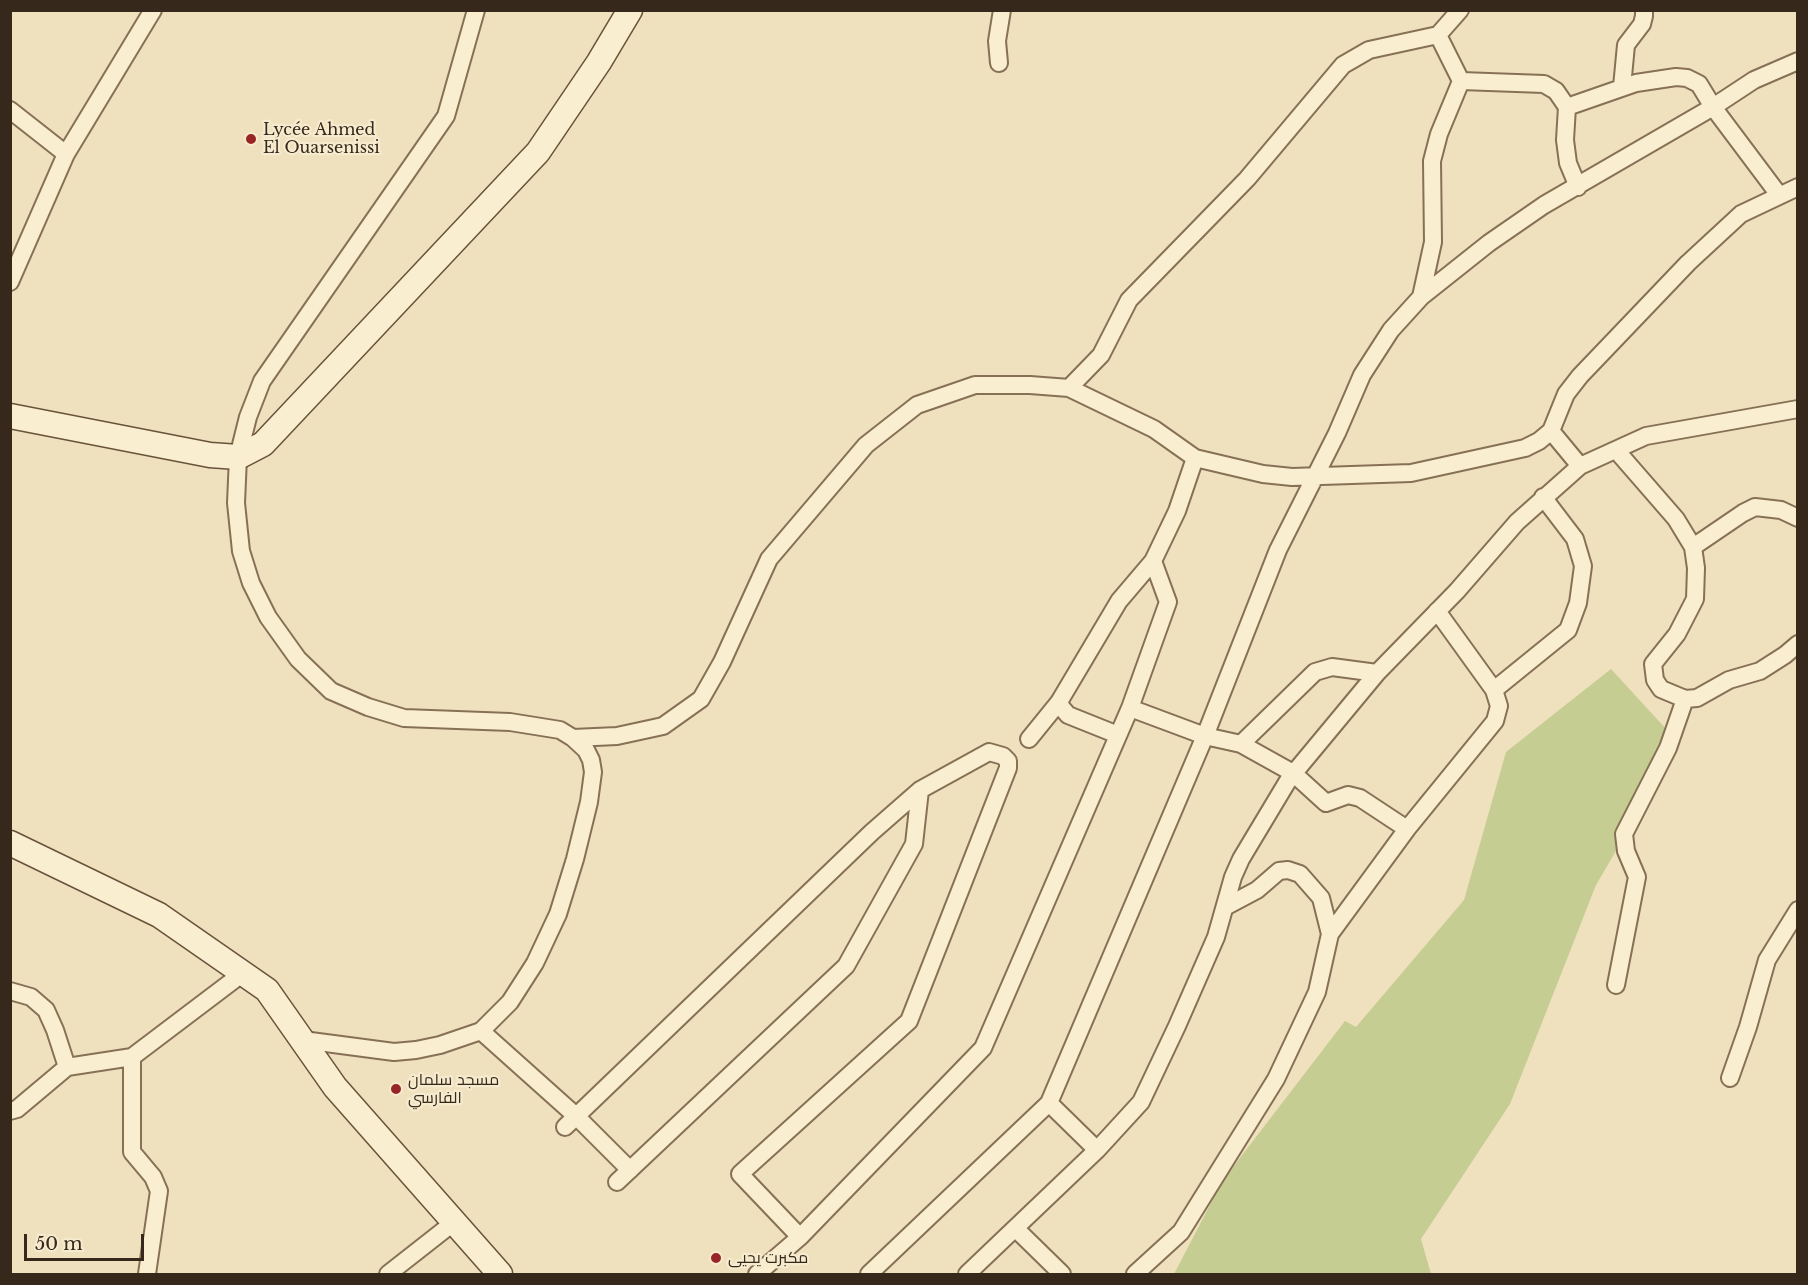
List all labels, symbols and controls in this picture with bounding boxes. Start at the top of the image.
place label: Lycée Ahmed El Ouarsenissi [263,120,380,158]
marker: Lycée Ahmed El Ouarsenissi [244,132,258,146]
place label: مسجد سلمان الفارسي [408,1070,499,1108]
marker: مسجد سلمان الفارسي [389,1082,403,1096]
scale bar [27,1222,147,1260]
text: 50 m [35,1233,83,1255]
place label: مكبرت يحيى [728,1248,808,1268]
marker: مكبرت يحيى [709,1251,723,1265]

